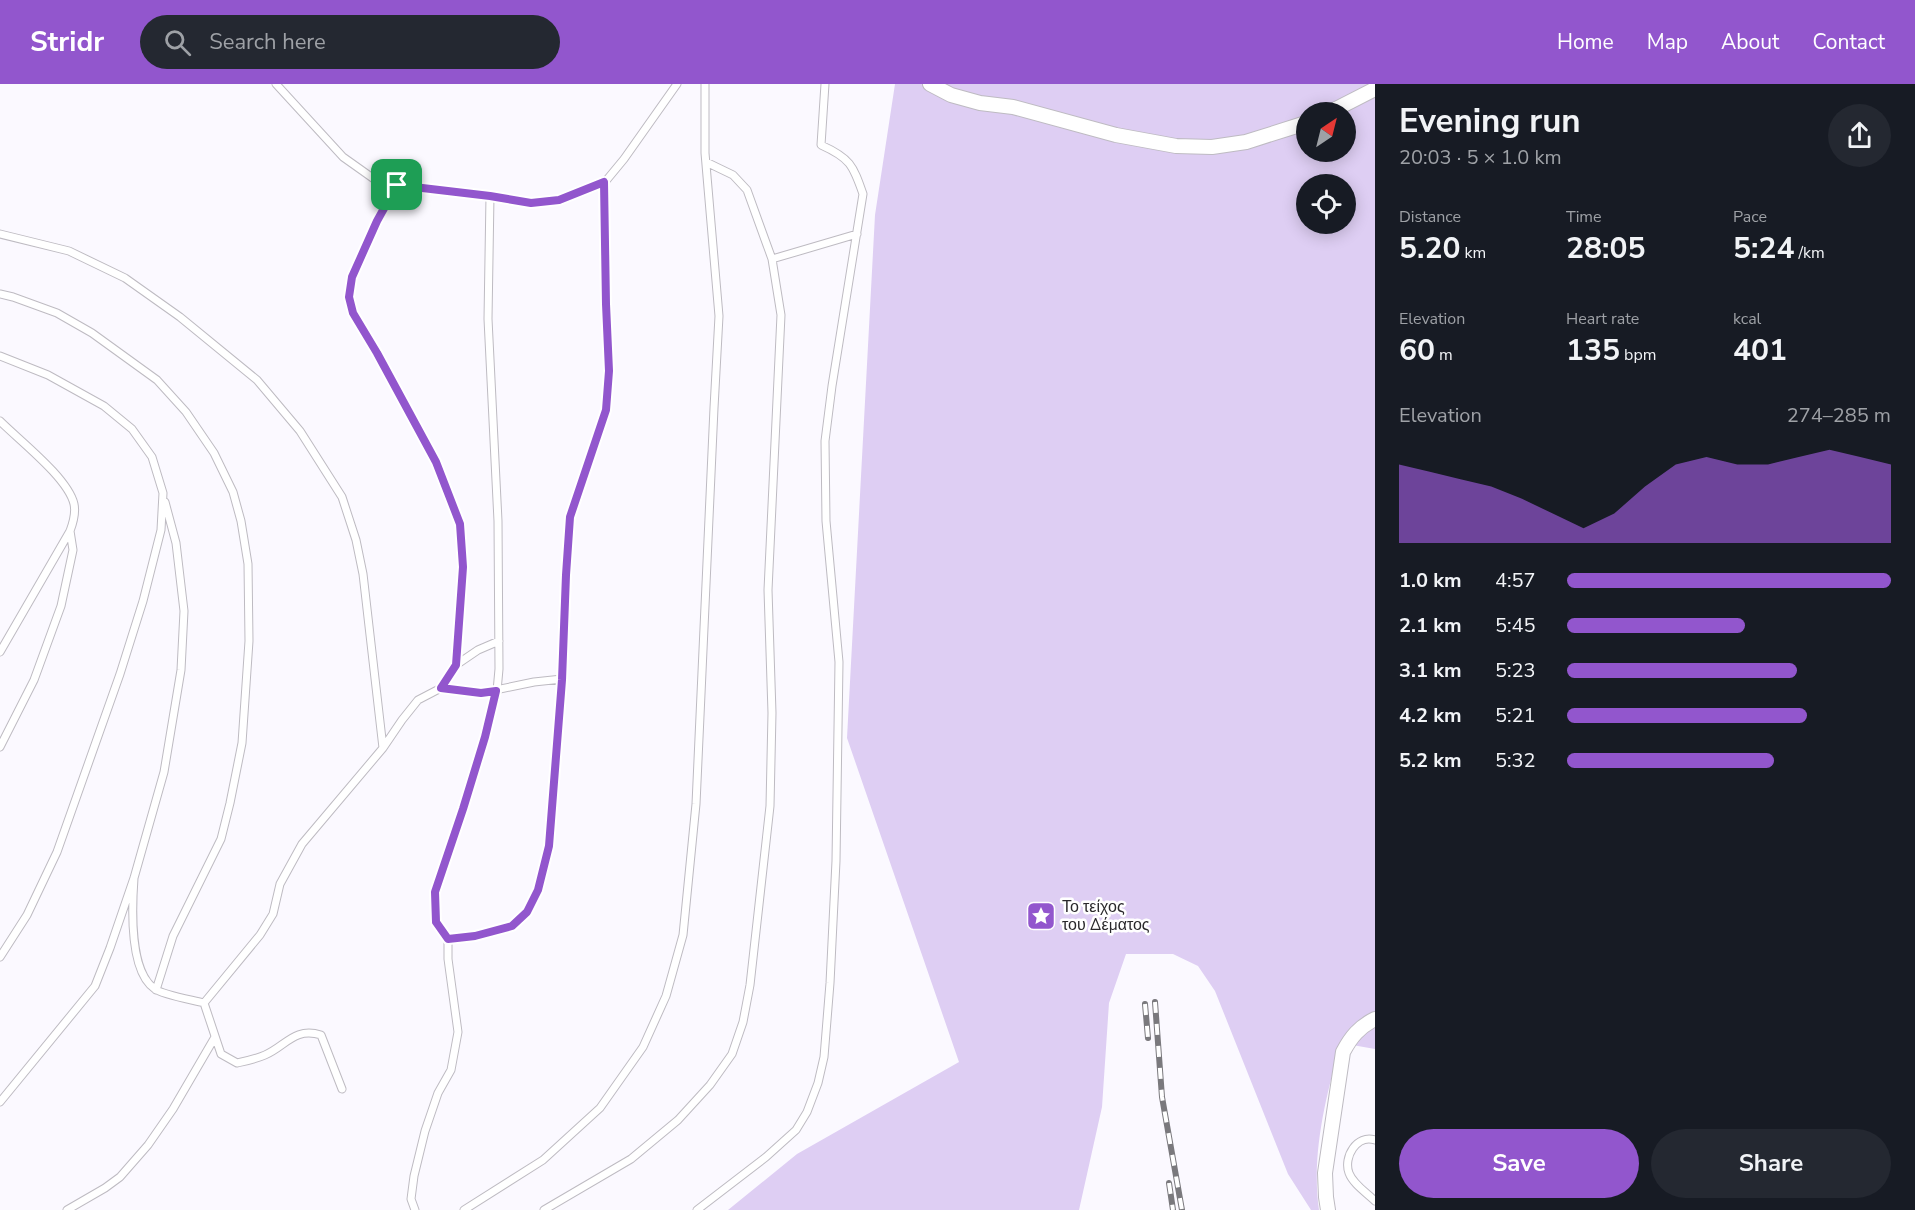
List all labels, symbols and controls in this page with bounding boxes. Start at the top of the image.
search box [140,15,560,69]
text: Stridr [30,23,104,61]
icon: search [161,26,194,59]
text: Search here [209,27,326,57]
text: Home [1557,28,1614,56]
text: Map [1647,28,1688,56]
text: About [1721,28,1779,56]
text: Contact [1812,28,1885,56]
text: Evening run [1399,99,1581,144]
north arrow [1296,102,1356,162]
map controls [1296,102,1356,234]
button: share [1828,104,1891,167]
text: 20:03 · 5 × 1.0 km [1399,144,1562,171]
pin [371,159,422,210]
icon: arrive [380,168,413,201]
button: locate [1296,174,1356,234]
text: Distance [1399,206,1461,228]
text: Time [1566,206,1602,228]
text: Pace [1733,206,1767,228]
text: 5.20 [1399,228,1460,269]
text: 28:05 [1566,228,1645,269]
text: 5:24 [1733,228,1794,269]
text: km [1460,242,1486,264]
text: /km [1794,242,1825,264]
text: Elevation [1399,308,1465,330]
text: Heart rate [1566,308,1639,330]
text: kcal [1733,308,1761,330]
text: 60 [1399,330,1435,371]
text: 135 [1566,330,1620,371]
text: 401 [1733,330,1787,371]
text: m [1435,344,1453,366]
text: bpm [1620,344,1656,366]
text: Elevation [1399,402,1482,429]
text: 274–285 m [1787,402,1891,429]
text: 1.0 km [1399,567,1462,594]
text: 4:57 [1495,567,1536,594]
text: 2.1 km [1399,612,1462,639]
text: 5:45 [1495,612,1536,639]
text: 3.1 km [1399,657,1462,684]
text: 5:23 [1495,657,1536,684]
text: 4.2 km [1399,702,1462,729]
text: 5:21 [1495,702,1536,729]
text: 5.2 km [1399,747,1462,774]
text: 5:32 [1495,747,1536,774]
place label: Το τείχος του Δέματος [1062,896,1150,936]
place icon: Το τείχος του Δέματος [1025,900,1057,932]
button: Save [1399,1129,1639,1198]
button: Share [1651,1129,1891,1198]

